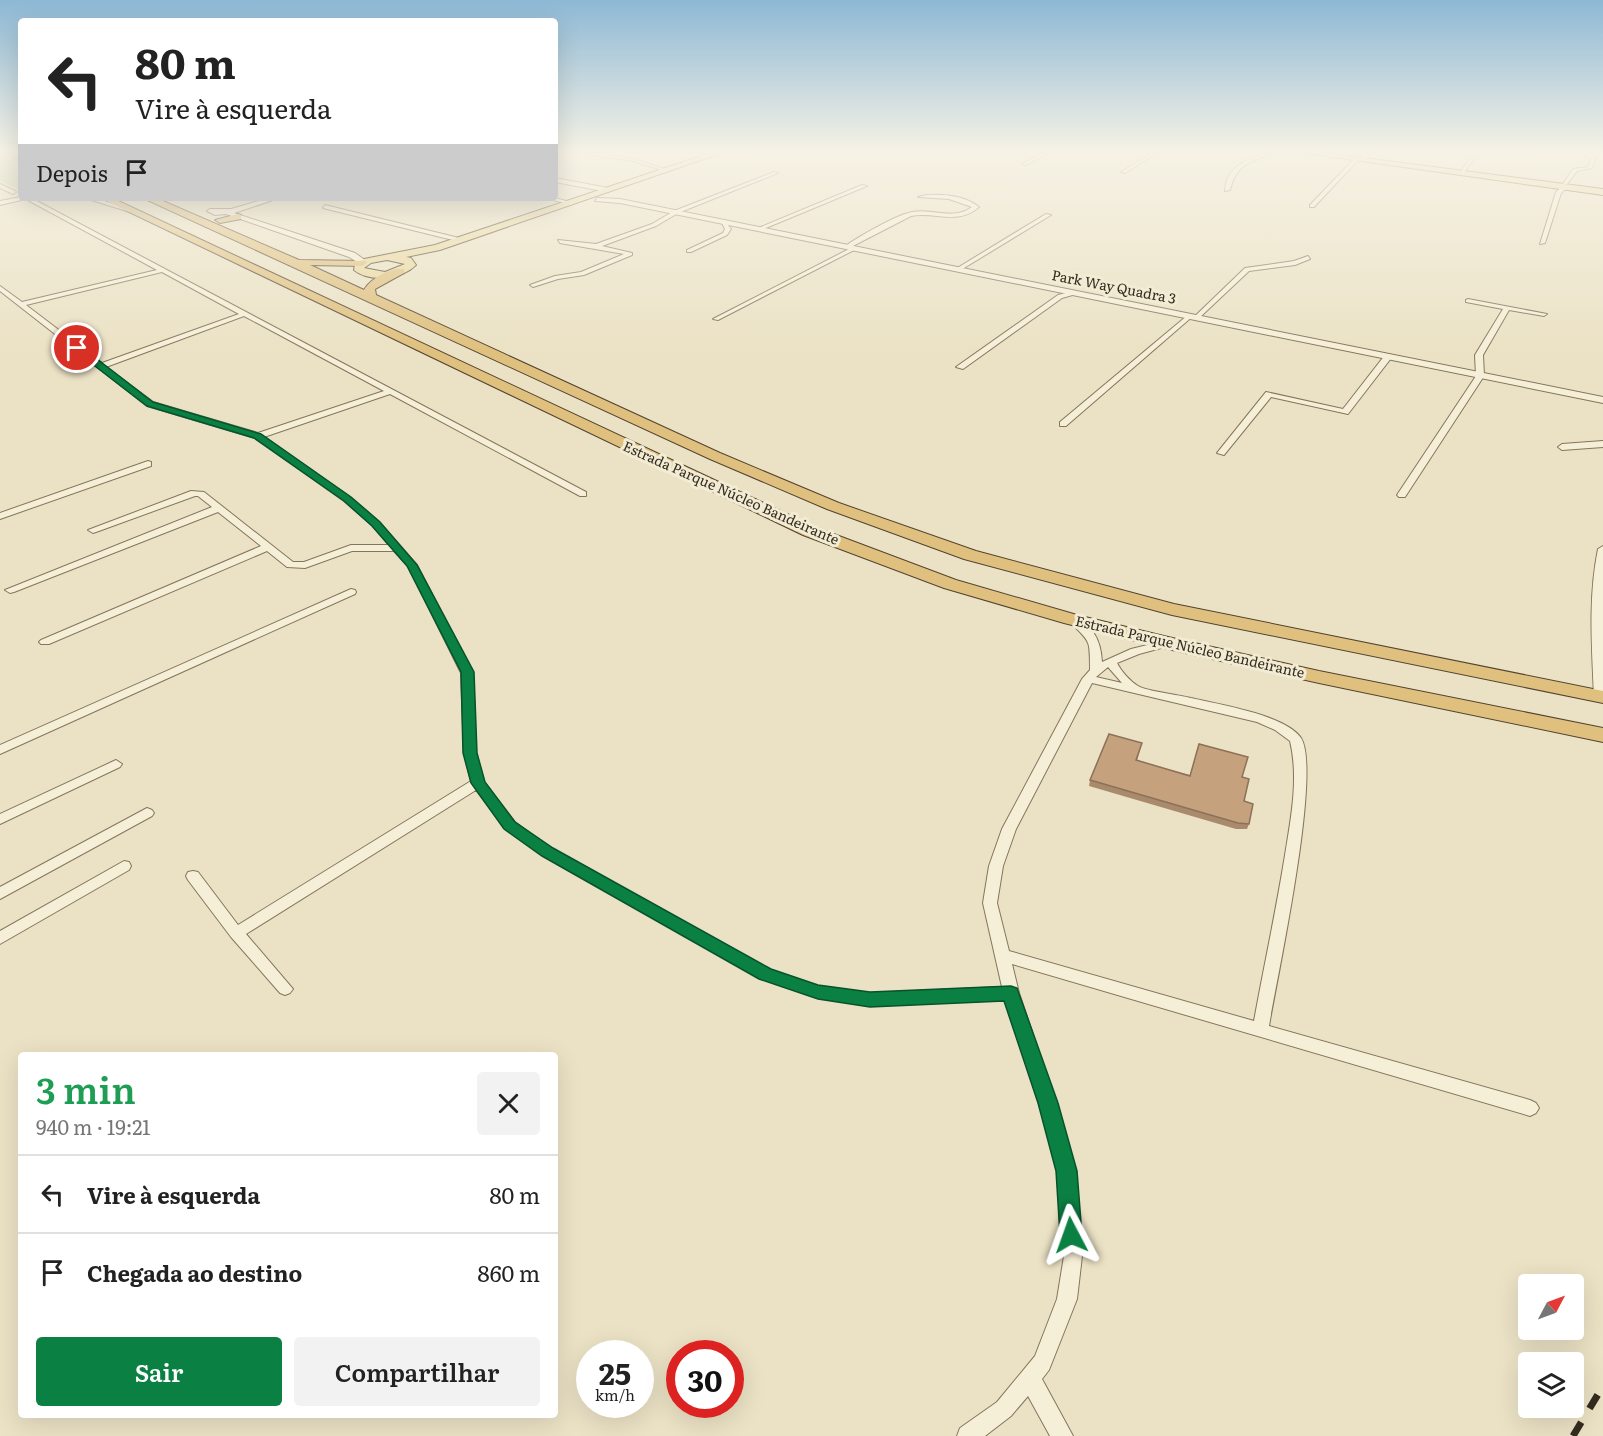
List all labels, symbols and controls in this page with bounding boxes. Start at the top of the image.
text: 80 m [135,30,236,92]
icon: left [36,42,114,120]
text: Vire à esquerda [135,87,332,127]
text: Depois [36,156,108,189]
icon: arrive [120,156,153,189]
street label: Park Way Quadra 3 [1050,264,1178,308]
pin [51,322,102,373]
icon: arrive [60,331,93,364]
street label: Estrada Parque Núcleo Bandeirante [620,435,843,549]
street label: Estrada Parque Núcleo Bandeirante [1074,610,1307,682]
text: 3 min [36,1062,136,1115]
button: close [477,1072,540,1135]
text: 940 m · 19:21 [36,1111,150,1141]
icon: left [36,1178,69,1211]
text: Vire à esquerda [87,1178,260,1211]
text: 80 m [489,1178,540,1211]
position arrow [1039,1203,1103,1267]
icon: arrive [36,1256,69,1289]
text: Chegada ao destino [87,1256,302,1289]
text: 860 m [478,1256,540,1289]
north arrow [1518,1274,1584,1340]
map controls [1518,1274,1584,1418]
button: Sair [36,1337,282,1406]
button: Compartilhar [294,1337,540,1406]
speed limit sign: 30 [666,1340,744,1418]
text: 25 [599,1350,631,1394]
button: layers [1518,1352,1584,1418]
text: km/h [595,1383,635,1406]

